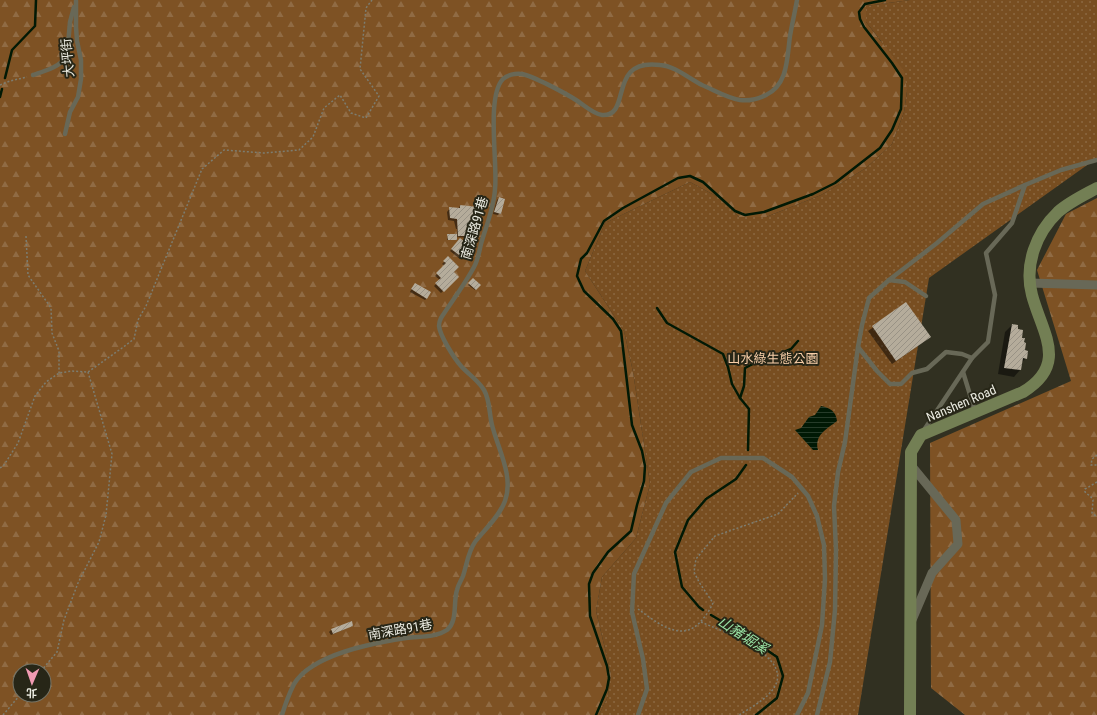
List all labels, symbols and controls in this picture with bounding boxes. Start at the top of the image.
street label: 大坪街 [58,38,77,78]
street label: 南深路91巷 [458,195,491,261]
park label: 山水綠生態公園 [727,351,819,366]
street label: Nanshen Road [924,382,998,425]
water label: 山豬堀溪 [715,613,773,658]
street label: 南深路91巷 [367,616,433,643]
north arrow [12,663,52,703]
text: 北 [26,686,37,699]

